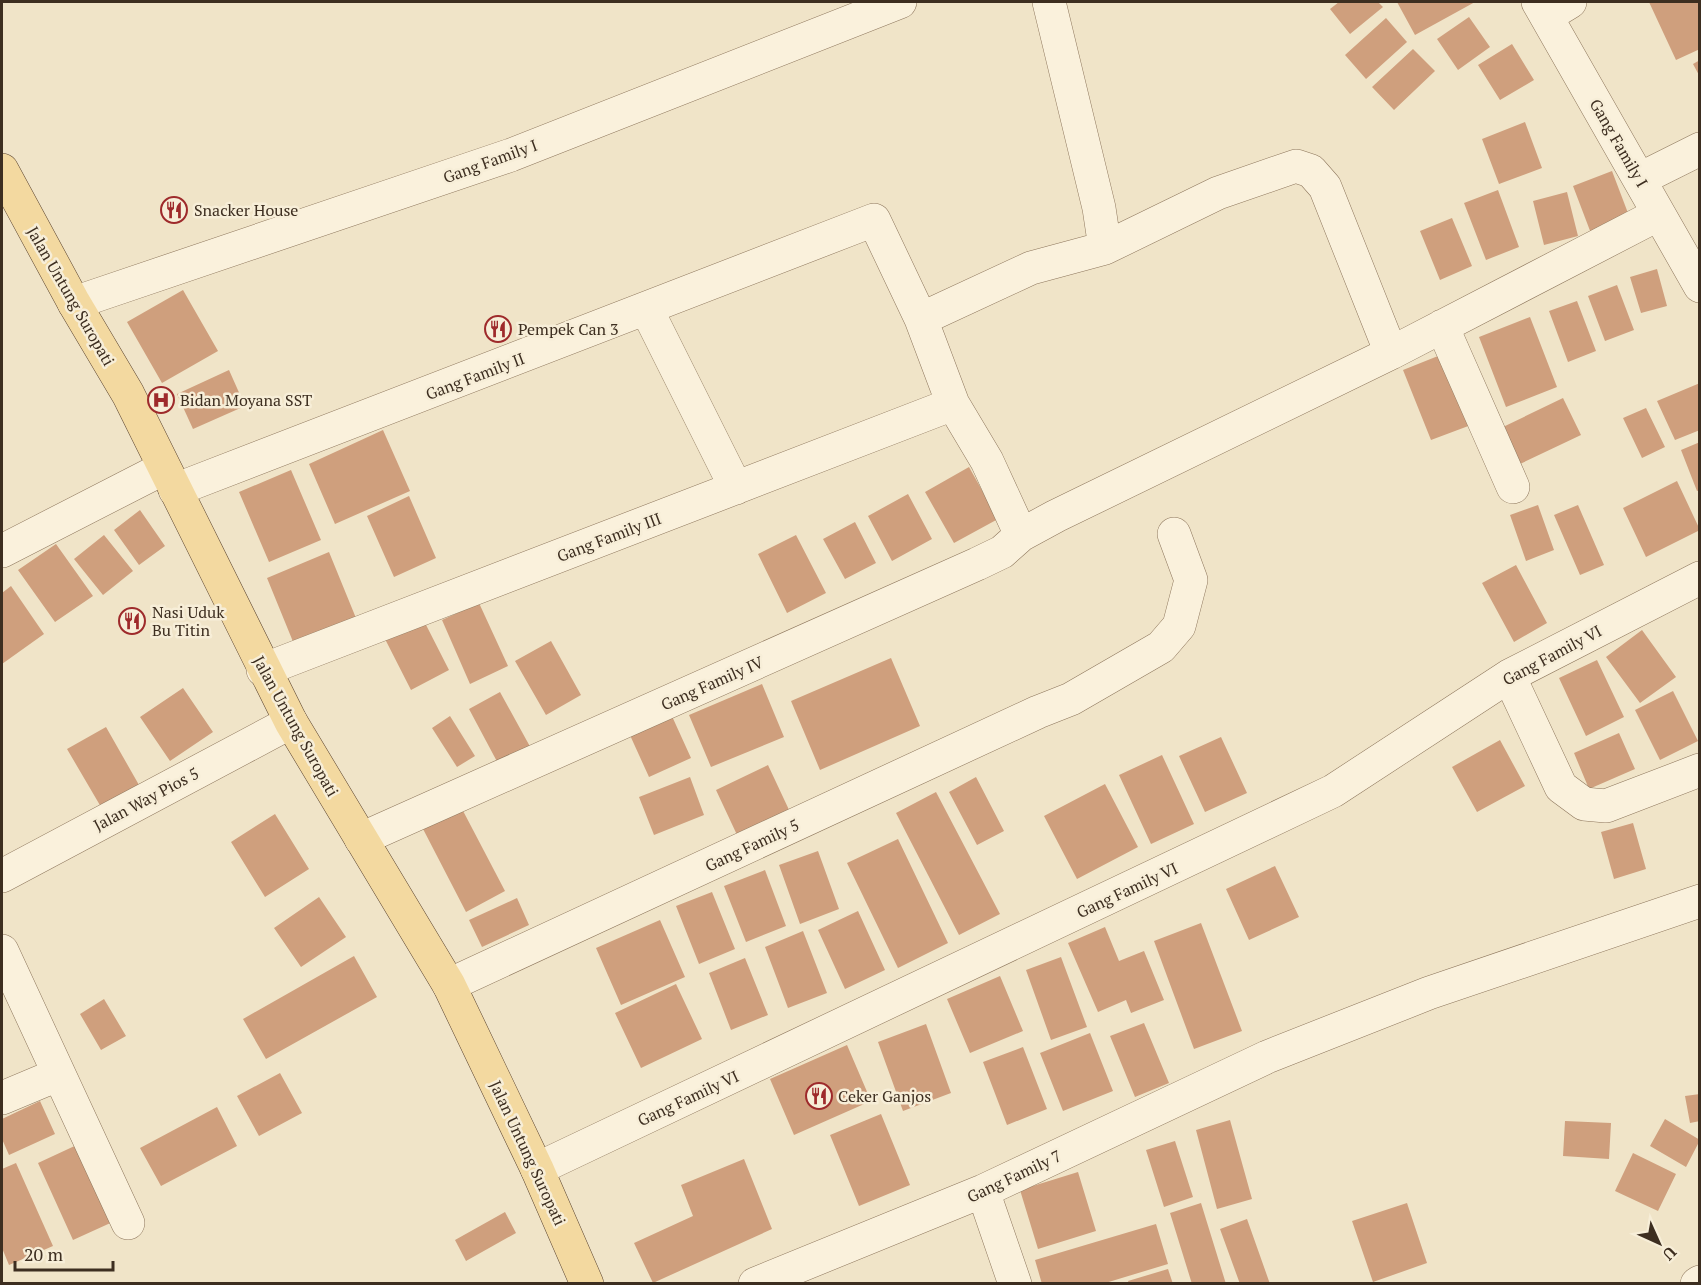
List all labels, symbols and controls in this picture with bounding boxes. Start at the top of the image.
street label: Gang Family I [1585,95,1653,191]
street label: Gang Family I [440,134,540,188]
restaurant icon: Snacker House [159,195,189,225]
place label: Snacker House [194,199,298,221]
street label: Jalan Untung Suropati [22,222,120,370]
restaurant icon: Pempek Can 3 [483,314,513,344]
place label: Pempek Can 3 [518,318,618,340]
street label: Gang Family II [422,347,528,405]
hospital icon: Bidan Moyana SST [146,385,176,415]
place label: Bidan Moyana SST [180,389,312,411]
street label: Gang Family III [554,507,664,567]
place label: Nasi Uduk Bu Titin [152,601,225,641]
restaurant icon: Nasi Uduk Bu Titin [117,606,147,636]
street label: Gang Family VI [1499,620,1605,690]
street label: Gang Family IV [657,651,767,715]
street label: Jalan Untung Suropati [248,652,344,800]
street label: Jalan Way Pios 5 [89,762,203,836]
street label: Gang Family 5 [701,814,803,876]
street label: Gang Family VI [1073,857,1181,923]
street label: Gang Family VI [634,1065,742,1131]
street label: Jalan Untung Suropati [485,1077,571,1229]
restaurant icon: Ceker Ganjos [804,1081,834,1111]
place label: Ceker Ganjos [838,1085,931,1107]
street label: Gang Family 7 [963,1145,1065,1207]
north arrow [1629,1213,1689,1273]
scale bar [15,1234,112,1272]
text: 20 m [24,1242,64,1266]
text: U [1657,1242,1681,1266]

